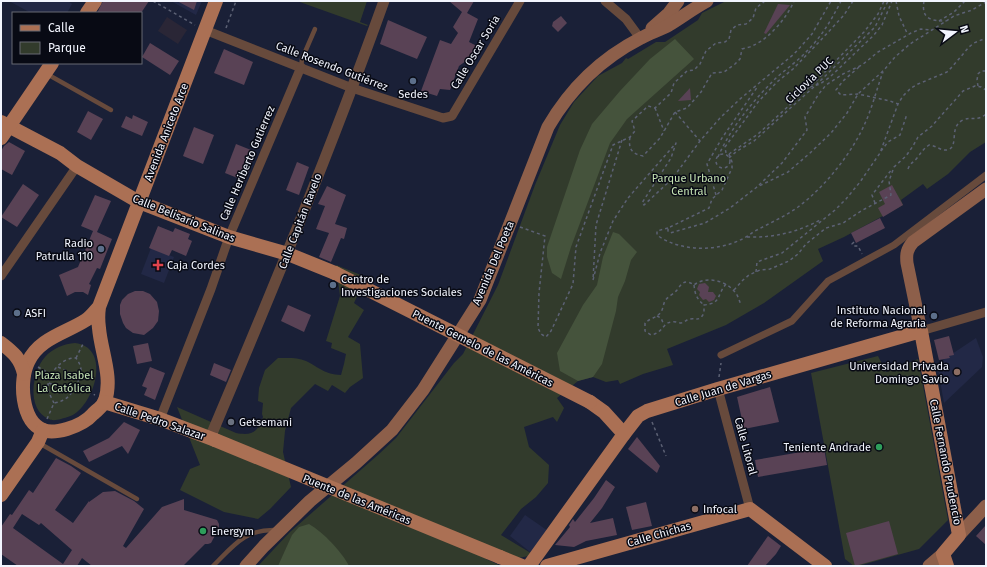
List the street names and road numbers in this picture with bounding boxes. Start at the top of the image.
street label: Calle Oscar Soria [448,13,503,92]
street label: Calle Rosendo Gutiérrez [274,39,390,94]
street label: Ciclovía PUC [783,54,836,106]
street label: Avenida Aniceto Arce [142,81,191,183]
street label: Calle Heriberto Gutierrez [217,104,278,222]
street label: Calle Capitán Ravelo [276,171,325,271]
street label: Calle Belisario Salinas [131,192,237,245]
street label: Avenida Del Poeta [470,219,517,307]
street label: Puente Gemelo de las Américas [410,307,555,390]
street label: Calle Juan de Vargas [673,368,773,409]
street label: Calle Fernando Prudencio [927,398,964,526]
street label: Calle Pedro Salazar [113,400,208,443]
street label: Calle Litoral [732,416,759,476]
street label: Puente de las Américas [301,472,413,527]
street label: Calle Chichas [626,519,692,550]

